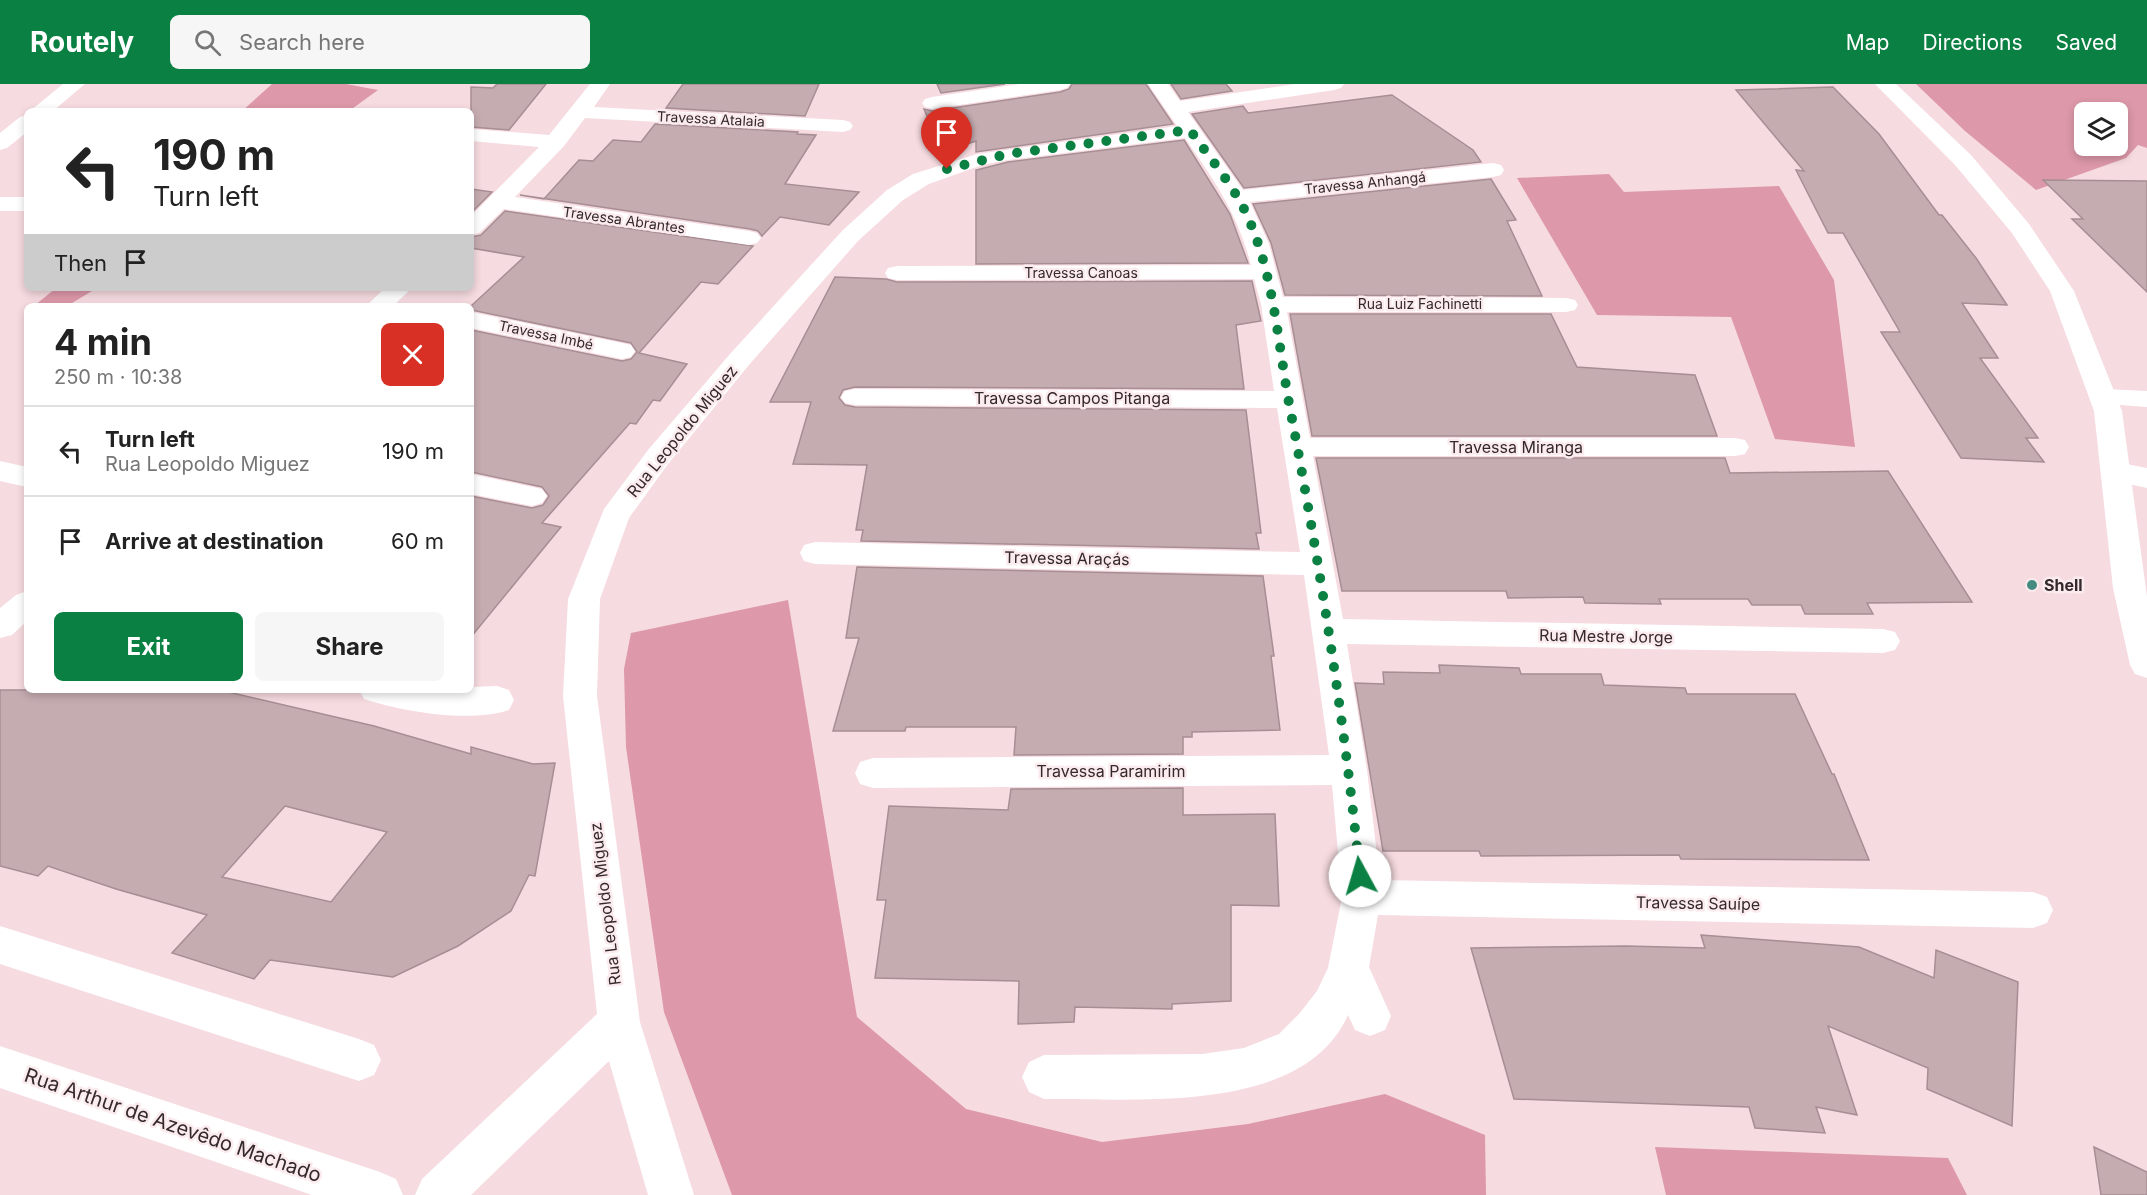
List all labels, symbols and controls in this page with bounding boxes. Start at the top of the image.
search box [170,15,590,69]
text: Routely [30,25,134,59]
icon: search [191,26,224,59]
text: Search here [239,29,365,55]
text: Map [1846,30,1889,55]
text: Directions [1922,30,2023,55]
text: Saved [2056,30,2117,55]
map controls [2074,102,2128,156]
button: layers [2074,102,2128,156]
street label: Travessa Atalaia [657,107,765,130]
pin [921,107,972,169]
icon: arrive [930,116,963,149]
text: 190 m [153,129,275,180]
icon: left [54,132,132,210]
street label: Travessa Anhangá [1303,168,1427,197]
text: Turn left [153,180,259,213]
street label: Travessa Abrantes [562,203,686,236]
icon: arrive [119,246,152,279]
text: Then [54,250,107,276]
street label: Travessa Canoas [1024,264,1138,281]
street label: Rua Luiz Fachinetti [1358,295,1482,312]
street label: Travessa Imbé [497,316,595,353]
text: 4 min [54,320,152,364]
button: close [381,323,444,386]
street label: Rua Leopoldo Miguez [623,361,741,501]
text: 250 m · 10:38 [54,365,182,389]
street label: Travessa Campos Pitanga [974,388,1170,408]
text: Turn left [105,426,195,452]
icon: left [54,435,87,468]
street label: Travessa Miranga [1449,437,1583,457]
text: 190 m [382,438,444,464]
text: Rua Leopoldo Miguez [105,452,310,476]
icon: arrive [54,525,87,558]
text: Arrive at destination [105,528,324,554]
text: 60 m [391,528,444,554]
street label: Travessa Araçás [1004,547,1130,569]
place label: Shell [2044,575,2083,595]
marker: Shell [2025,578,2039,592]
button: Exit [54,612,243,681]
button: Share [255,612,444,681]
street label: Rua Mestre Jorge [1539,625,1673,647]
street label: Travessa Paramirim [1037,761,1185,781]
street label: Rua Leopoldo Miguez [585,821,625,987]
position arrow [1328,844,1392,908]
street label: Travessa Sauípe [1636,892,1760,914]
street label: Rua Arthur de Azevêdo Machado [21,1063,325,1187]

